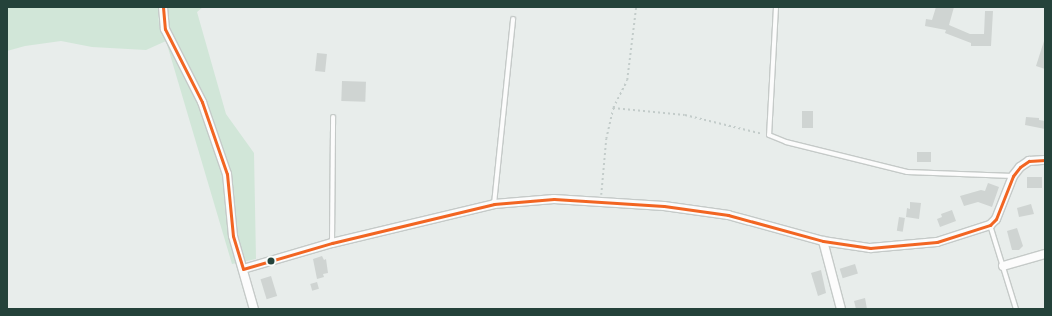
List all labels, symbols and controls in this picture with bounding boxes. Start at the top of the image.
unlabelled marker [266,256,276,266]

